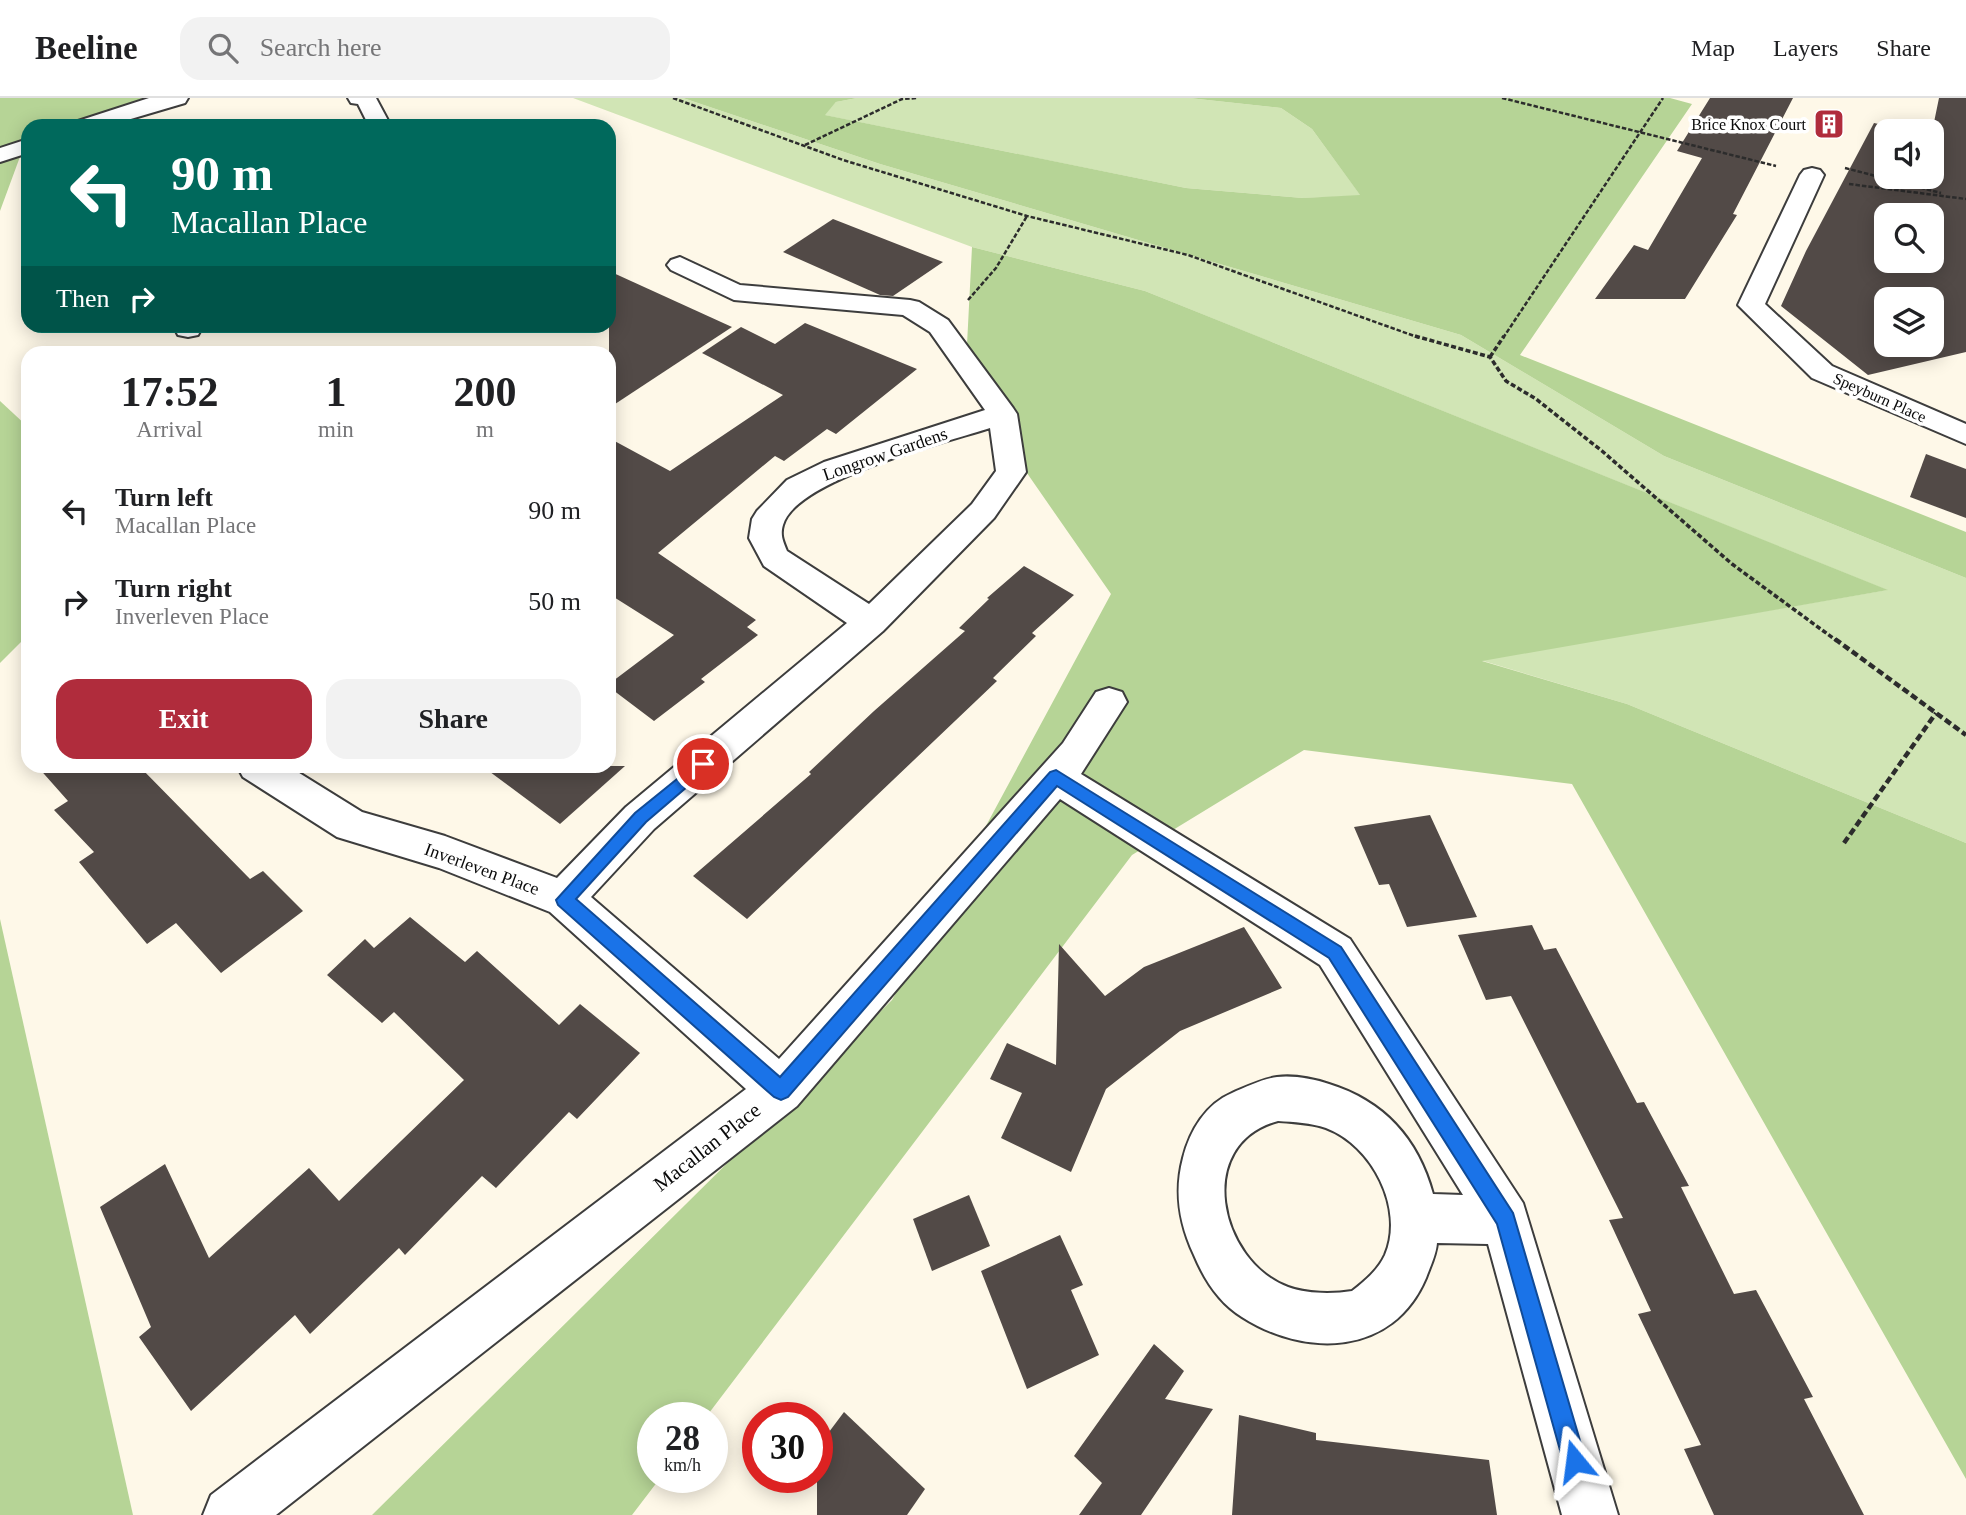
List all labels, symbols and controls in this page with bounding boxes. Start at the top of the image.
search box [180,17,670,80]
icon: search [204,29,242,67]
text: Beeline [35,30,138,66]
text: Search here [260,33,382,62]
text: Map [1691,35,1735,61]
text: Layers [1773,35,1838,61]
text: Share [1876,35,1931,61]
building icon: Brice Knox Court [1812,107,1846,141]
place label: Brice Knox Court [1691,116,1807,133]
map controls [1874,119,1944,357]
button: sound [1874,119,1944,189]
text: 90 m [171,146,273,201]
icon: left [56,147,147,238]
button: search [1874,203,1944,273]
text: Macallan Place [171,204,367,240]
icon: right [123,280,161,318]
text: Then [56,284,109,313]
button: layers [1874,287,1944,357]
text: 17:52 [121,369,219,415]
text: 1 [325,369,346,415]
text: 200 [453,369,516,415]
street label: Speyburn Place [1830,369,1929,426]
text: Arrival [136,417,203,442]
text: min [318,417,354,442]
text: m [476,417,494,442]
street label: Longrow Gardens [820,423,950,485]
text: Turn left [115,483,213,512]
icon: left [56,492,94,530]
text: 90 m [528,496,581,525]
text: Macallan Place [115,513,256,538]
text: Turn right [115,574,232,603]
icon: right [56,583,94,621]
text: 50 m [528,587,581,616]
text: Inverleven Place [115,604,269,629]
button: Exit [56,679,312,759]
button: Share [326,679,581,759]
pin [673,734,733,794]
icon: arrive [684,745,722,783]
street label: Inverleven Place [422,839,542,899]
street label: Macallan Place [649,1098,765,1196]
speed limit sign: 30 [742,1402,833,1493]
text: 28 [665,1419,700,1458]
position arrow [1538,1424,1612,1498]
text: km/h [664,1455,701,1475]

